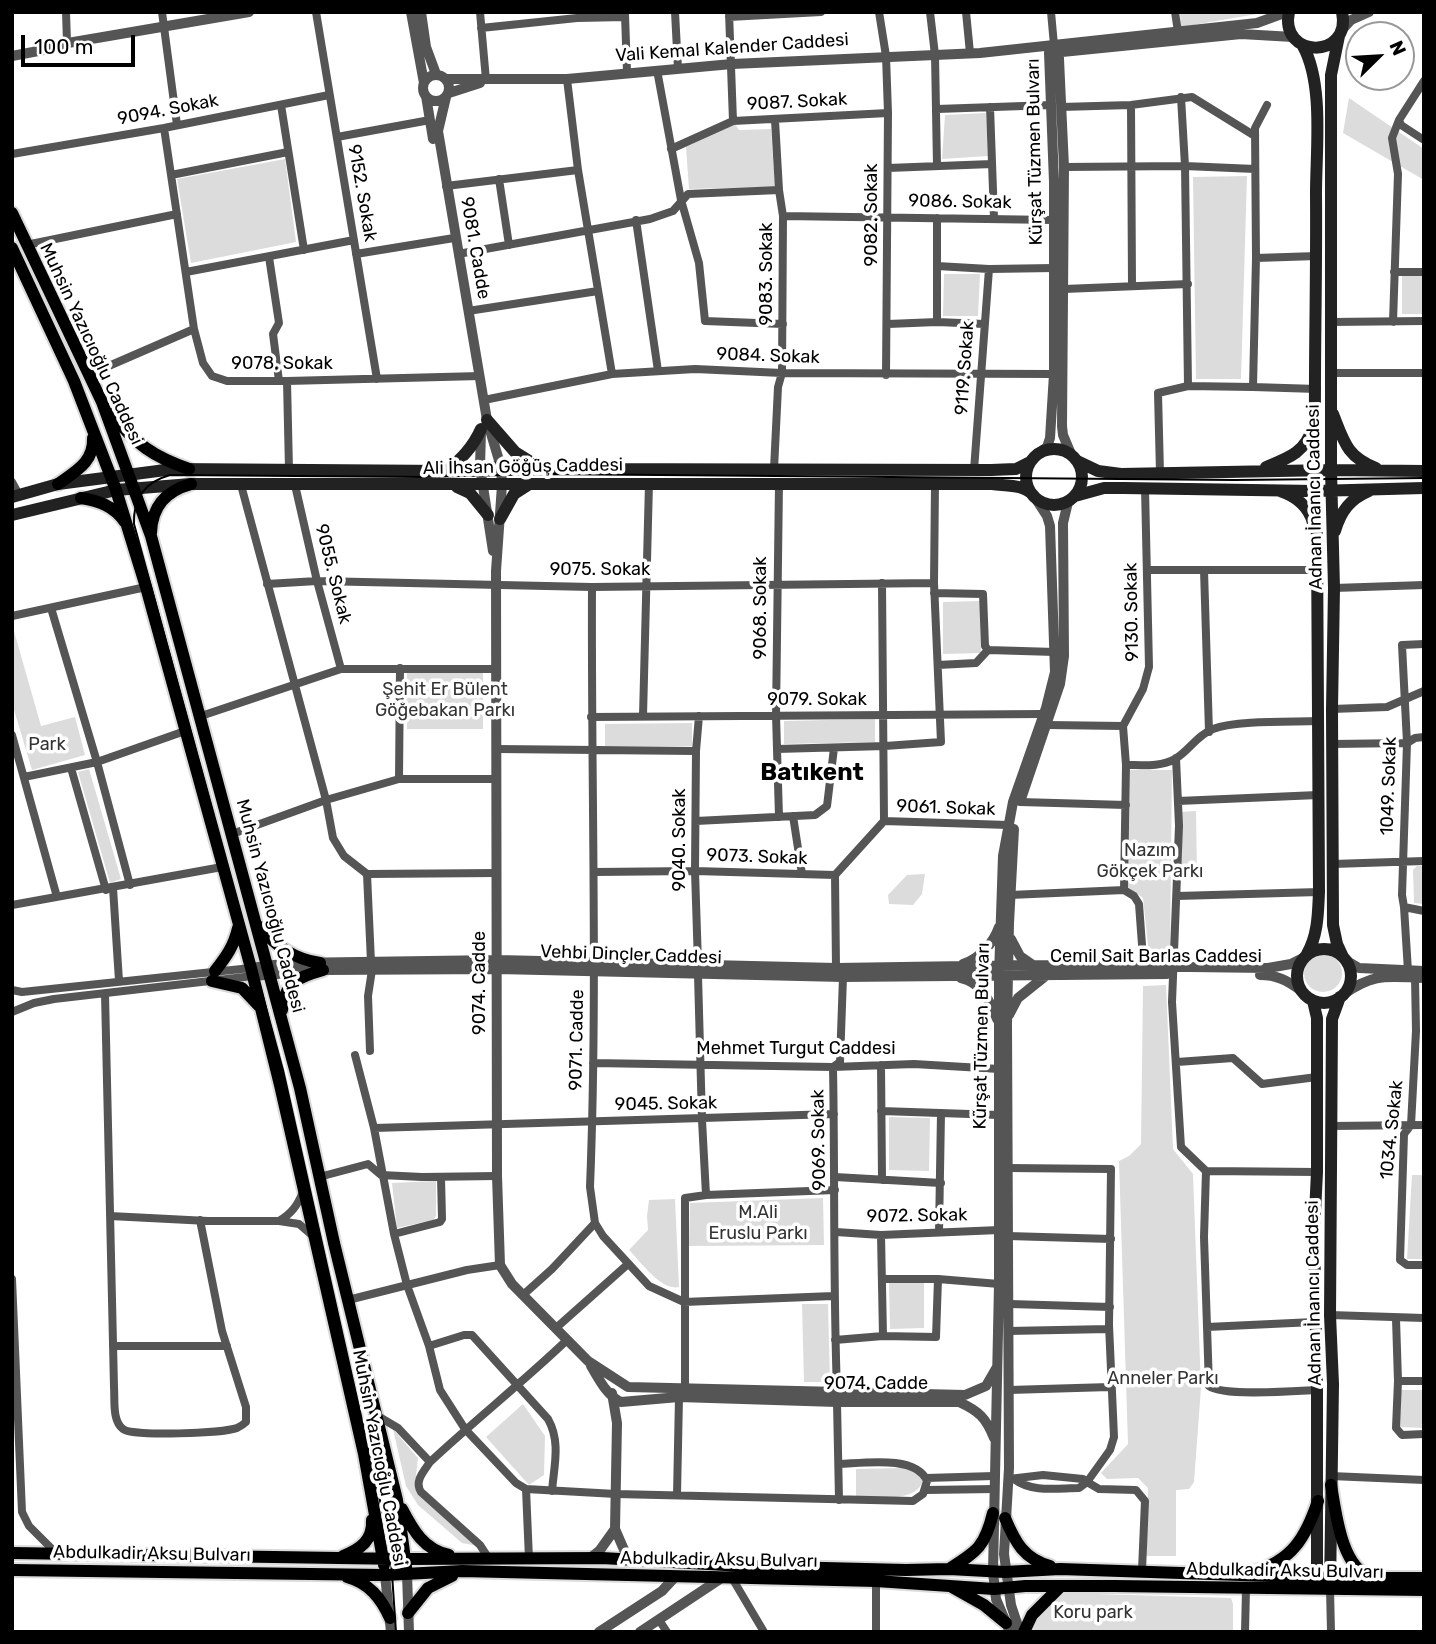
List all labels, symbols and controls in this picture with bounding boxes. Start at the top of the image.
scale bar [24,21,138,65]
north arrow [1345,21,1415,91]
street label: Vali Kemal Kalender Caddesi [615,29,849,67]
text: 100 m [34,34,93,59]
text: N [1385,37,1411,59]
street label: Kürşat Tüzmen Bulvarı [1023,58,1047,246]
street label: 9087. Sokak [746,89,848,115]
street label: 9094. Sokak [116,90,220,130]
street label: 9152. Sokak [343,143,381,243]
street label: 9082. Sokak [861,164,883,266]
street label: 9086. Sokak [908,190,1012,214]
street label: 9081. Cadde [455,195,495,301]
street label: 9083. Sokak [756,222,778,326]
street label: Muhsin Yazıcıoğlu Caddesi [35,240,147,448]
street label: 9119. Sokak [951,320,979,416]
street label: 9084. Sokak [716,343,820,369]
street label: 9078. Sokak [231,353,333,375]
street label: Adnan İnanıcı Caddesi [1303,404,1327,590]
street label: Ali İhsan Göğüş Caddesi [423,454,623,480]
street label: 9055. Sokak [310,522,356,626]
street label: 9068. Sokak [750,556,772,660]
street label: 9075. Sokak [550,559,650,581]
street label: 9130. Sokak [1120,562,1144,662]
park label: Şehit Er Bülent Göğebakan Parkı [375,679,515,722]
street label: 9079. Sokak [767,689,867,711]
park label: Park [28,734,66,756]
street label: 1049. Sokak [1376,736,1402,836]
district label: Batıkent [760,759,864,787]
street label: 9040. Sokak [669,788,691,892]
street label: 9061. Sokak [896,795,996,821]
street label: Muhsin Yazıcıoğlu Caddesi [231,797,309,1015]
park label: Nazım Gökçek Parkı [1097,840,1203,882]
street label: 9073. Sokak [706,844,808,870]
street label: 9074. Cadde [469,931,491,1035]
street label: Vehbi Dinçler Caddesi [540,941,722,969]
street label: Kürşat Tüzmen Bulvarı [970,942,994,1130]
street label: Cemil Sait Barlas Caddesi [1050,946,1262,968]
street label: 9071. Cadde [565,989,589,1091]
street label: Mehmet Turgut Caddesi [696,1038,896,1060]
street label: 1034. Sokak [1376,1079,1408,1181]
street label: 9069. Sokak [807,1089,831,1191]
street label: 9045. Sokak [615,1092,717,1116]
street label: Adnan İnanıcı Caddesi [1302,1200,1326,1386]
park label: M.Ali Eruslu Parkı [708,1202,808,1244]
street label: 9072. Sokak [866,1204,968,1228]
street label: Muhsin Yazıcıoğlu Caddesi [347,1348,411,1568]
park label: Anneler Parkı [1107,1368,1219,1390]
street label: 9074. Cadde [824,1373,928,1395]
street label: Abdulkadir Aksu Bulvarı [53,1541,251,1567]
street label: Abdulkadir Aksu Bulvarı [620,1547,818,1573]
street label: Abdulkadir Aksu Bulvarı [1186,1558,1384,1584]
park label: Koru park [1053,1602,1133,1624]

